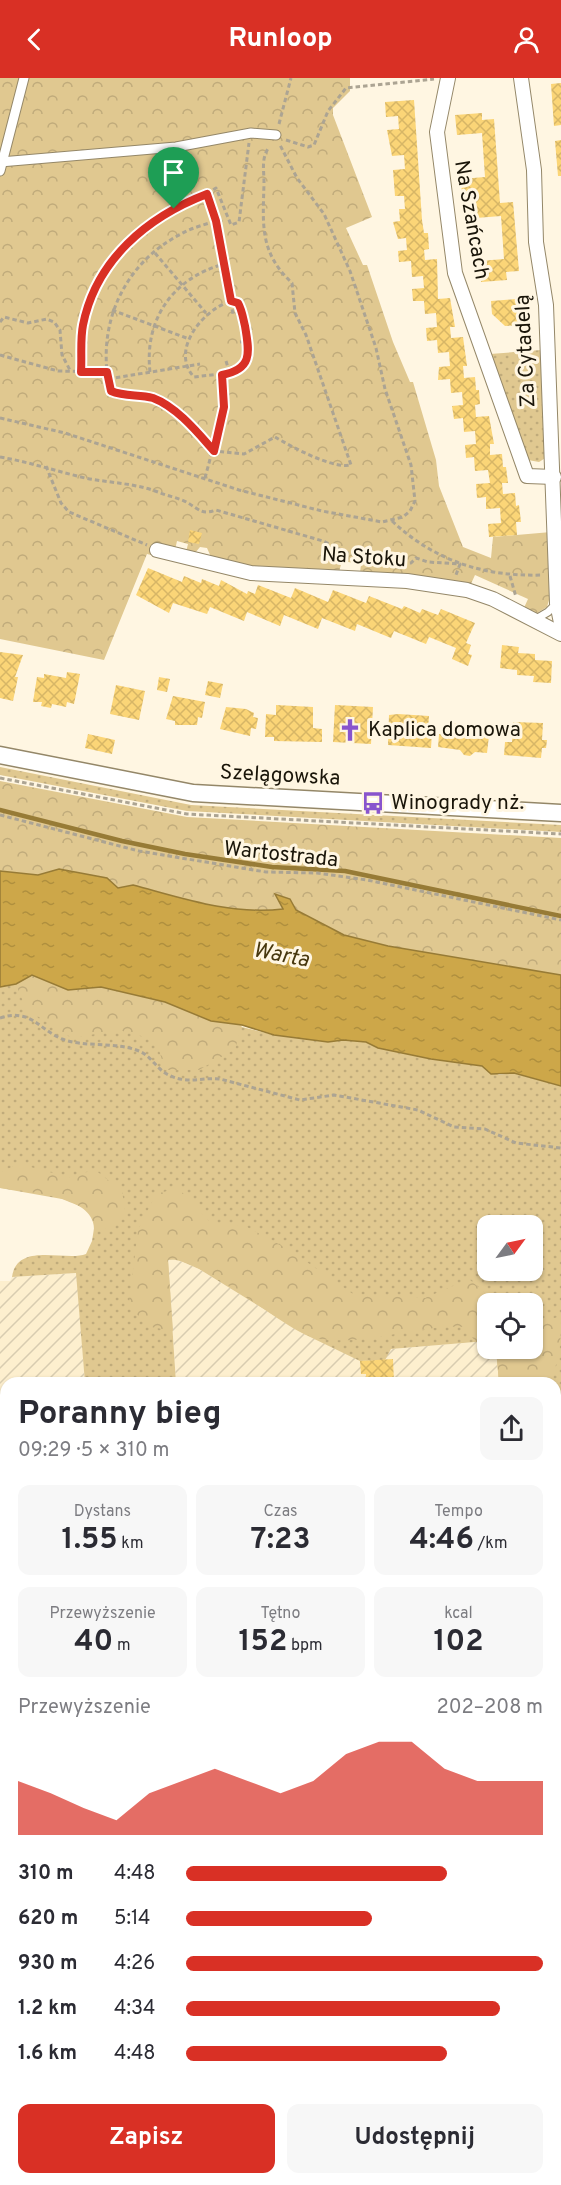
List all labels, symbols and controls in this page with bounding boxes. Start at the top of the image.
text: Runloop [228,22,333,56]
icon: back [18,23,51,56]
icon: person [510,23,543,56]
pin [148,147,199,209]
icon: arrive [157,156,190,189]
street label: Na Szańcach [447,158,495,282]
street label: Za Cytadelą [510,294,542,408]
street label: Na Stoku [321,542,407,574]
church icon: Kaplica domowa [337,717,363,743]
place label: Kaplica domowa [368,717,521,744]
street label: Szelągowska [219,759,341,793]
bus stop icon: Winogrady nż. [360,790,386,816]
place label: Winogrady nż. [391,790,524,817]
street label: Wartostrada [222,836,340,874]
water label: Warta [251,937,312,975]
north arrow [477,1215,543,1281]
map controls [477,1215,543,1359]
button: locate [477,1293,543,1359]
text: Poranny bieg [18,1394,221,1436]
button: share [480,1397,543,1460]
text: 09:29 · 5 × 310 m [18,1438,170,1464]
text: Dystans [74,1502,131,1522]
text: Czas [263,1502,298,1522]
text: Tempo [434,1502,483,1522]
text: 1.55 [61,1522,118,1559]
text: 7:23 [251,1522,310,1559]
text: 4:46 [410,1522,474,1559]
text: km [118,1534,144,1554]
text: /km [474,1534,507,1554]
text: Przewyższenie [49,1604,156,1624]
text: Tętno [261,1604,300,1624]
text: kcal [444,1604,473,1624]
text: 40 [74,1624,113,1661]
text: 152 [239,1624,287,1661]
text: 102 [433,1624,484,1661]
text: m [113,1636,131,1656]
text: bpm [287,1636,322,1656]
text: Przewyższenie [18,1695,151,1721]
text: 202–208 m [437,1695,543,1721]
text: 310 m [18,1861,74,1887]
text: 4:48 [114,1861,156,1887]
text: 620 m [18,1906,78,1932]
text: 5:14 [114,1906,150,1932]
text: 930 m [18,1951,78,1977]
text: 4:26 [114,1951,155,1977]
text: 1.2 km [18,1996,77,2022]
text: 4:34 [114,1996,155,2022]
text: 1.6 km [18,2041,77,2067]
text: 4:48 [114,2041,156,2067]
button: Zapisz [18,2104,275,2173]
button: Udostępnij [287,2104,543,2173]

